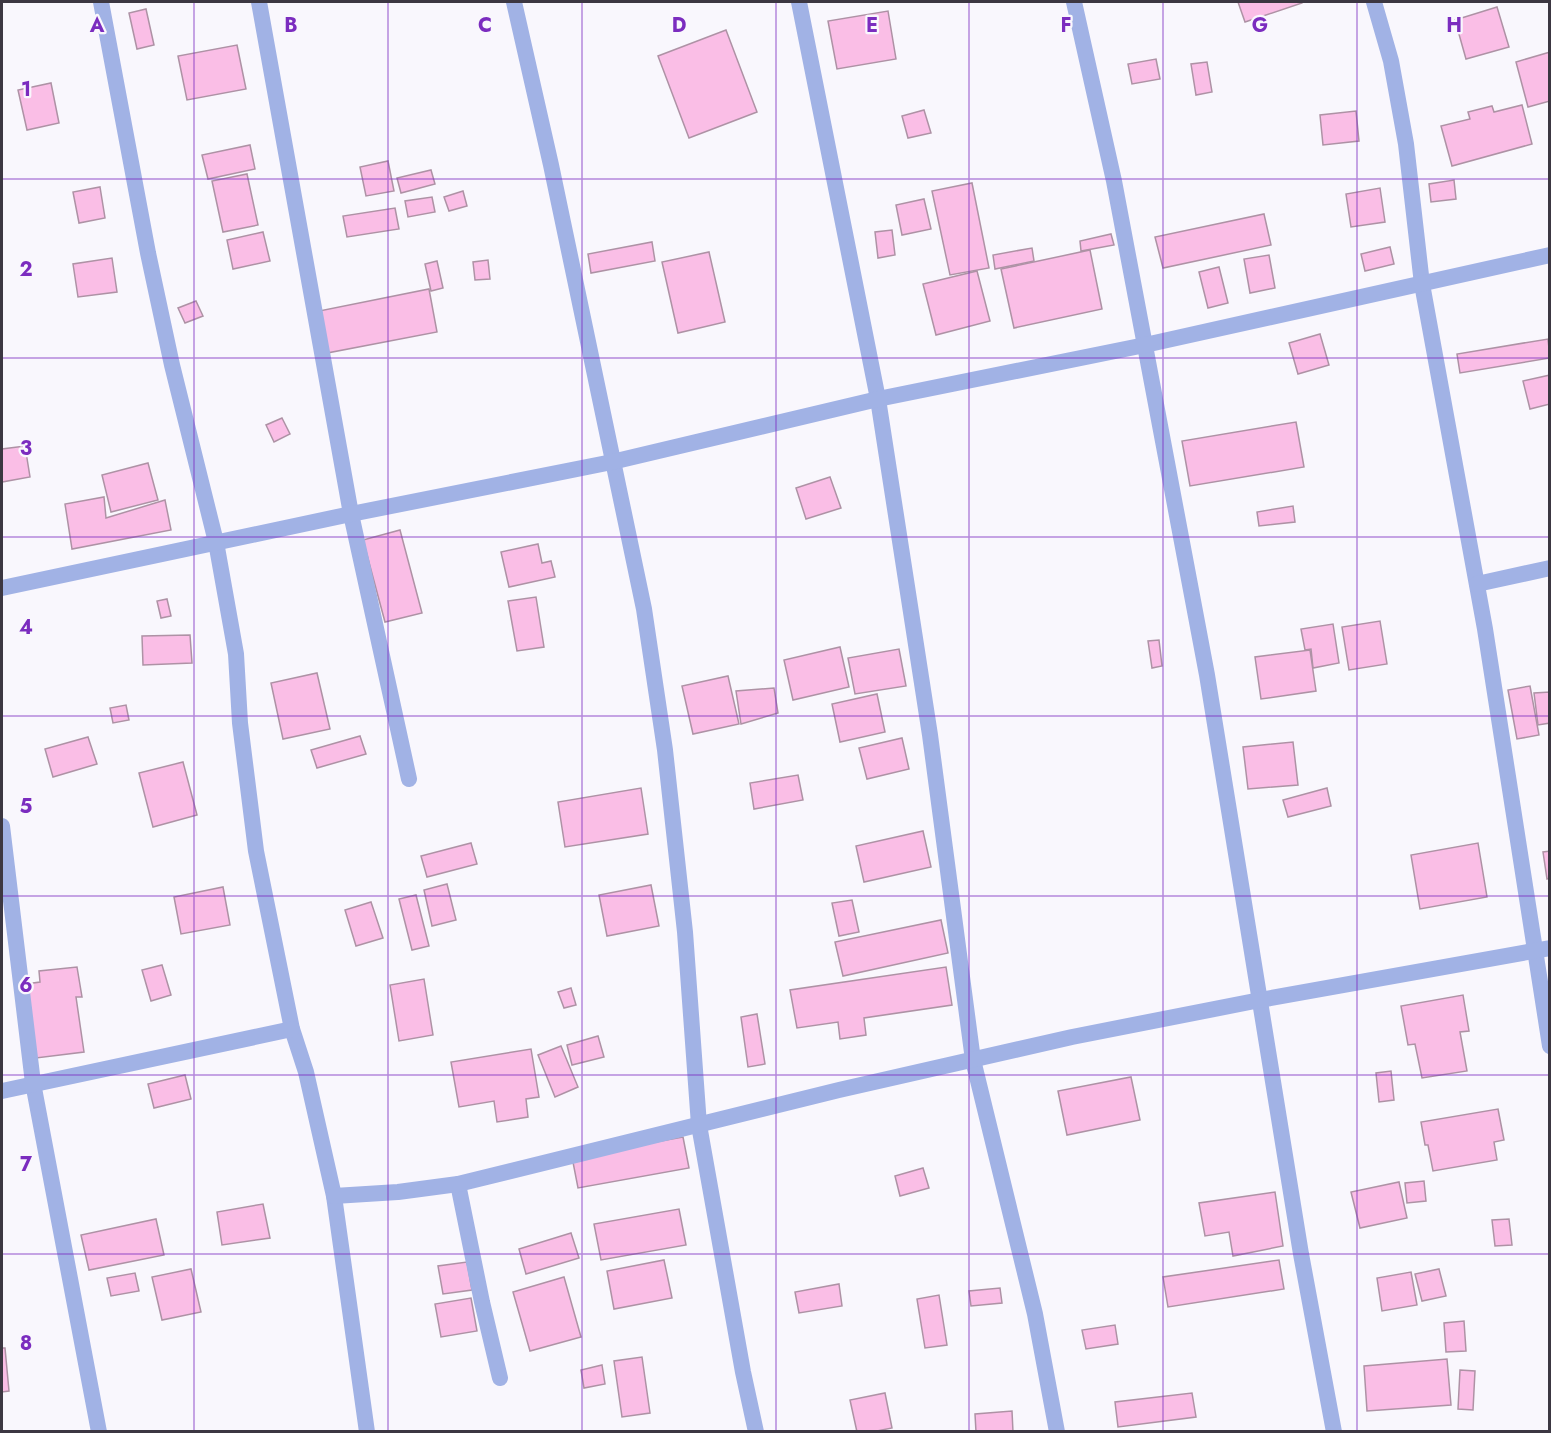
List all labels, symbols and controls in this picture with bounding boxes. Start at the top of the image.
text: A [89,11,105,40]
text: B [284,11,298,40]
text: C [478,11,492,40]
text: D [672,11,686,40]
text: E [866,11,878,40]
text: F [1060,11,1072,40]
text: G [1252,11,1268,40]
text: H [1446,11,1462,40]
text: 1 [21,75,31,104]
text: 2 [19,255,33,284]
text: 3 [20,434,32,463]
text: 4 [19,613,33,642]
text: 5 [20,792,33,821]
text: 6 [19,971,33,1000]
text: 7 [20,1150,33,1179]
text: 8 [20,1329,32,1358]

